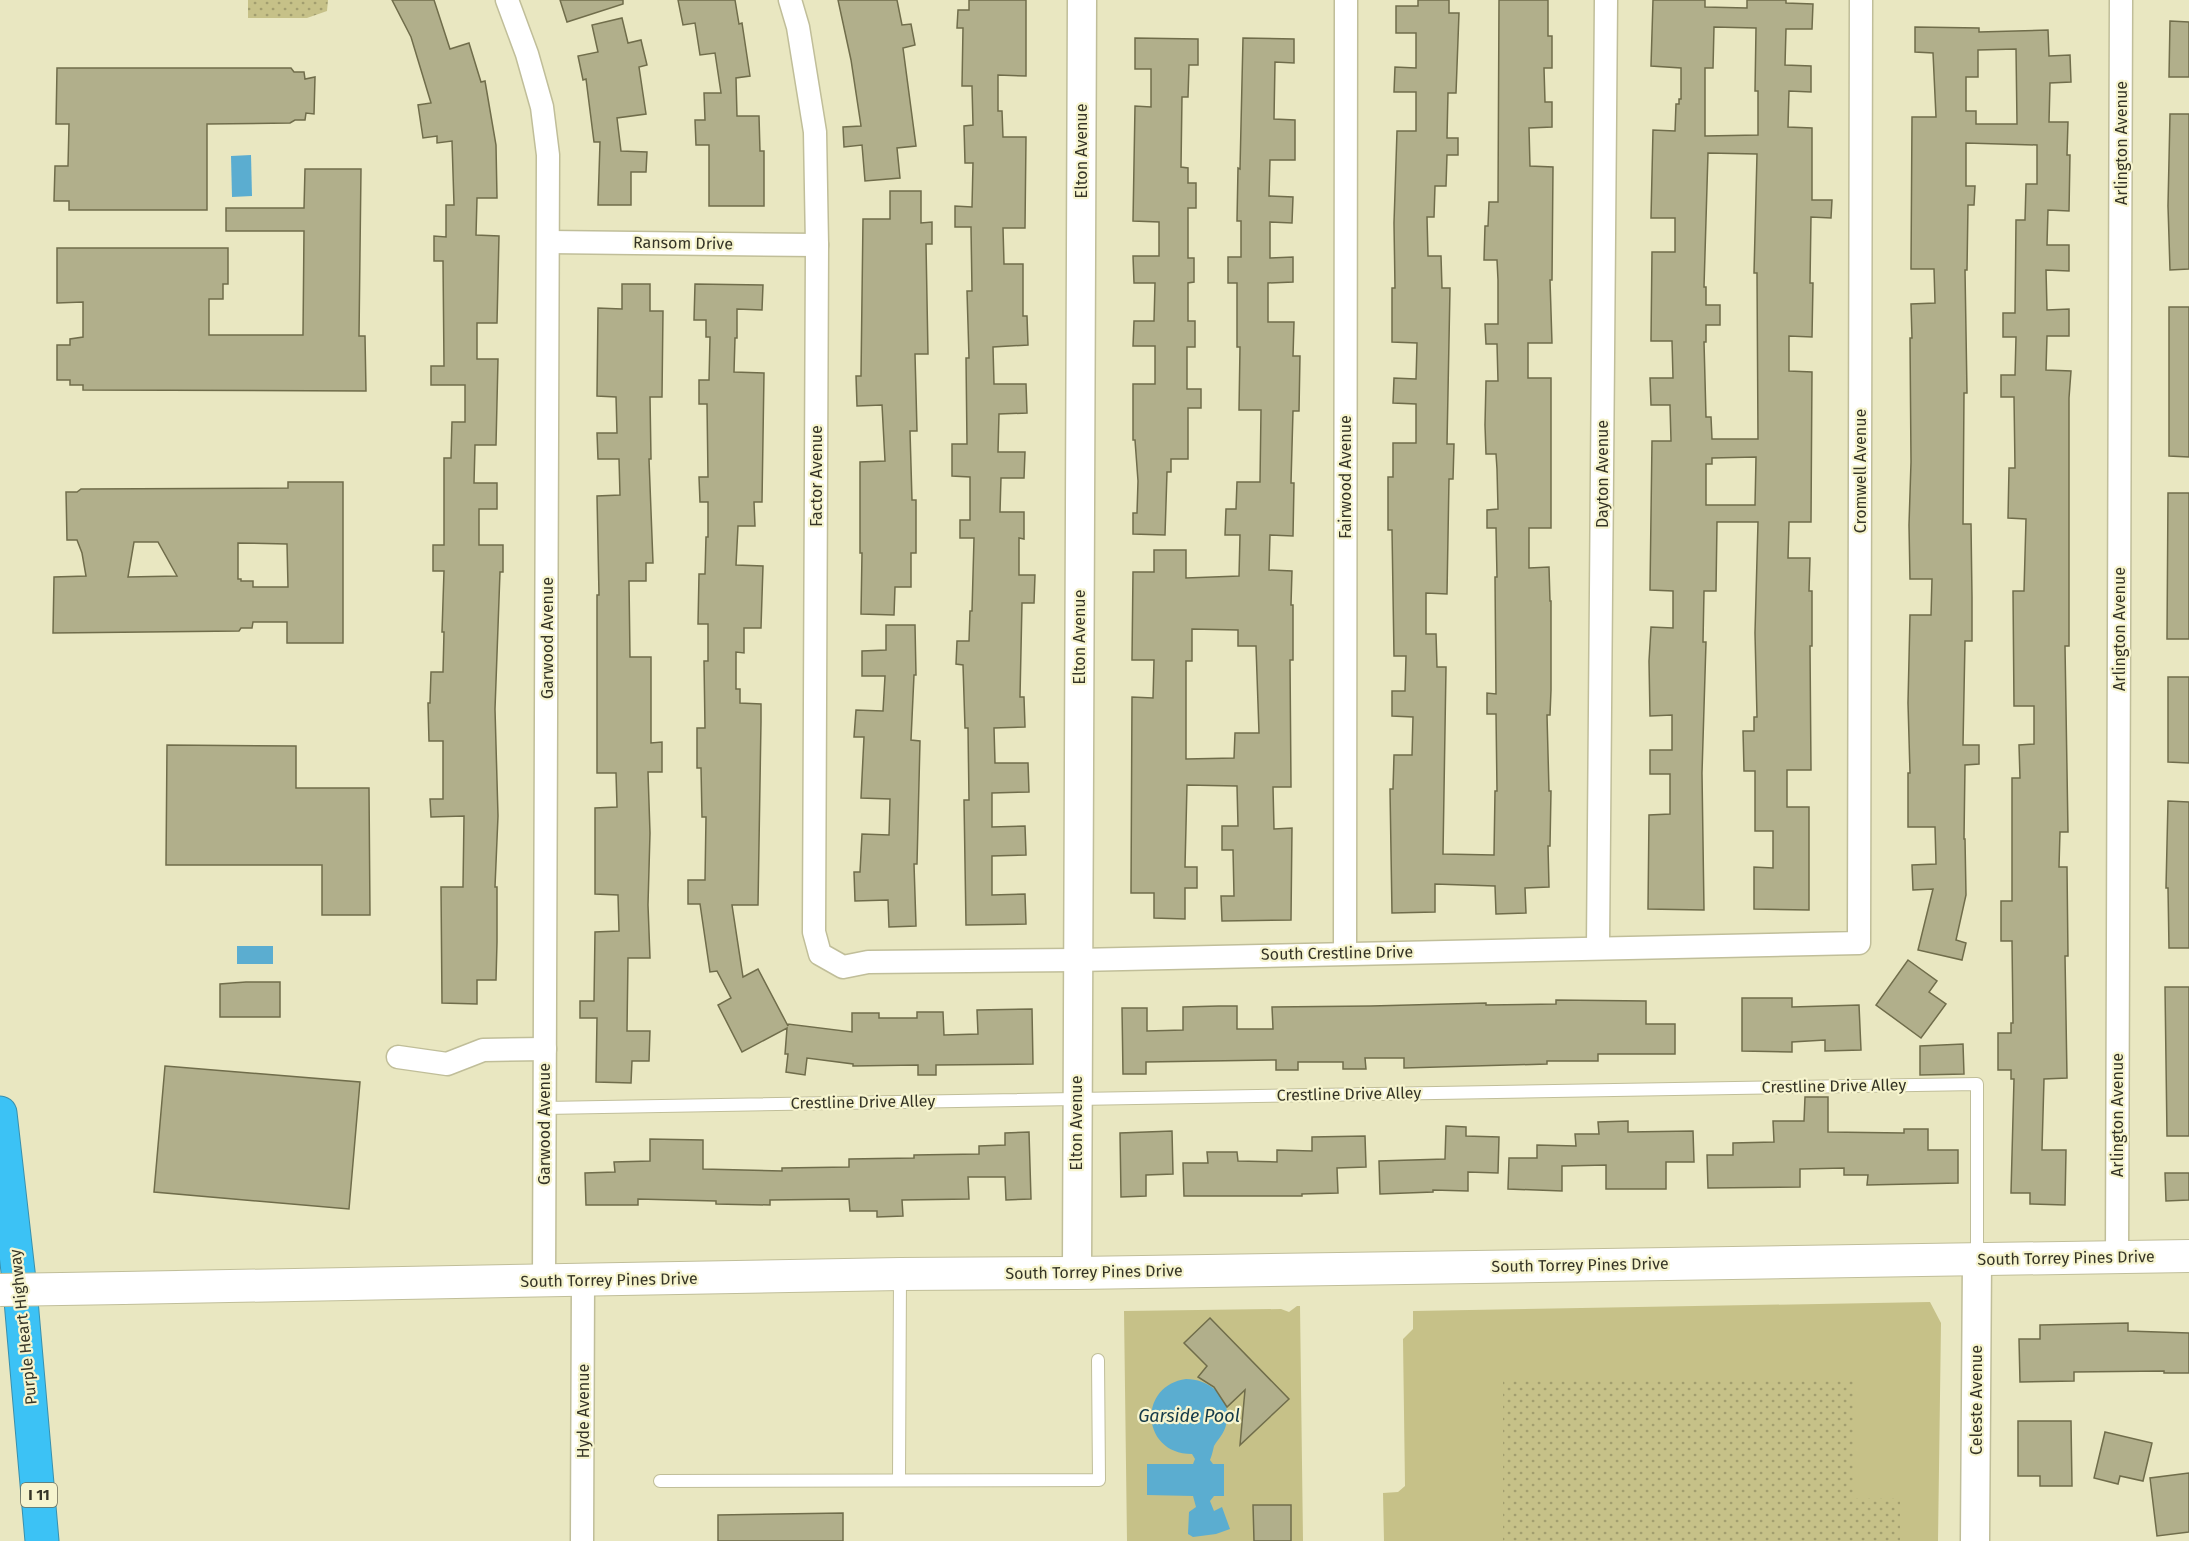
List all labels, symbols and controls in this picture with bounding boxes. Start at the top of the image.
street label: Arlington Avenue [2112,81,2131,205]
street label: Elton Avenue [1072,104,1091,198]
street label: Ransom Drive [633,233,733,253]
street label: Cromwell Avenue [1851,409,1870,533]
street label: Fairwood Avenue [1336,415,1355,539]
street label: Dayton Avenue [1593,420,1612,528]
street label: Factor Avenue [807,425,826,527]
street label: Arlington Avenue [2110,567,2129,691]
street label: Garwood Avenue [538,577,557,699]
street label: Elton Avenue [1070,590,1089,684]
street label: South Crestline Drive [1261,942,1413,964]
street label: Arlington Avenue [2108,1053,2127,1177]
street label: Garwood Avenue [535,1063,554,1185]
street label: Crestline Drive Alley [1762,1075,1907,1097]
street label: Elton Avenue [1067,1076,1086,1170]
street label: Crestline Drive Alley [1277,1083,1422,1105]
street label: Crestline Drive Alley [791,1091,936,1113]
street label: South Torrey Pines Drive [1977,1247,2155,1269]
street label: Purple Heart Highway [5,1248,41,1406]
street label: South Torrey Pines Drive [1491,1254,1669,1276]
street label: South Torrey Pines Drive [1005,1261,1183,1283]
street label: South Torrey Pines Drive [520,1269,698,1291]
street label: Celeste Avenue [1967,1345,1986,1455]
street label: Hyde Avenue [574,1364,593,1458]
water label: Garside Pool [1138,1405,1240,1427]
road number: I 11 [21,1483,57,1507]

